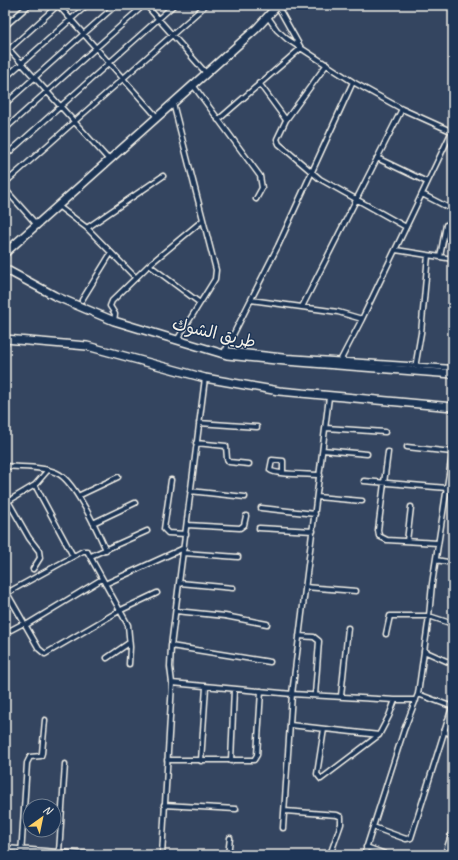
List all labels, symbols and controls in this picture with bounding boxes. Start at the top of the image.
street label: طريق الشوك [170,313,258,353]
north arrow [22,798,62,838]
text: N [41,802,56,819]

